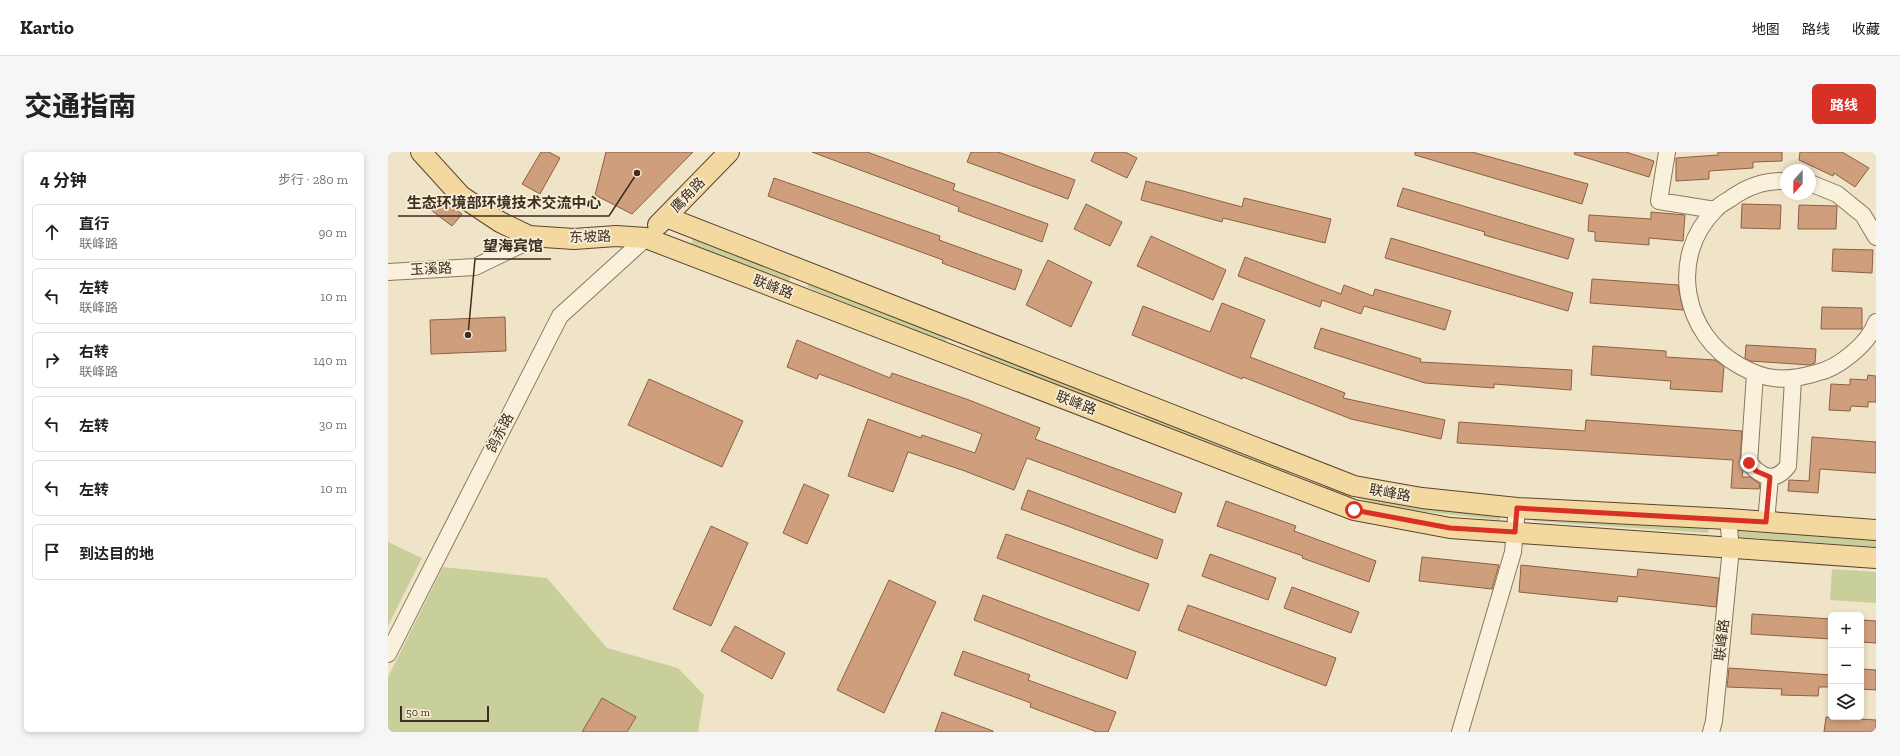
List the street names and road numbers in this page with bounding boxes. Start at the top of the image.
street label: 鹰角路 [667,174,709,216]
street label: 东坡路 [569,228,611,246]
street label: 玉溪路 [410,259,452,279]
street label: 联峰路 [750,272,796,302]
street label: 联峰路 [1053,388,1099,418]
street label: 鸽赤路 [483,410,517,456]
street label: 联峰路 [1368,481,1412,505]
street label: 联峰路 [1711,618,1733,662]

